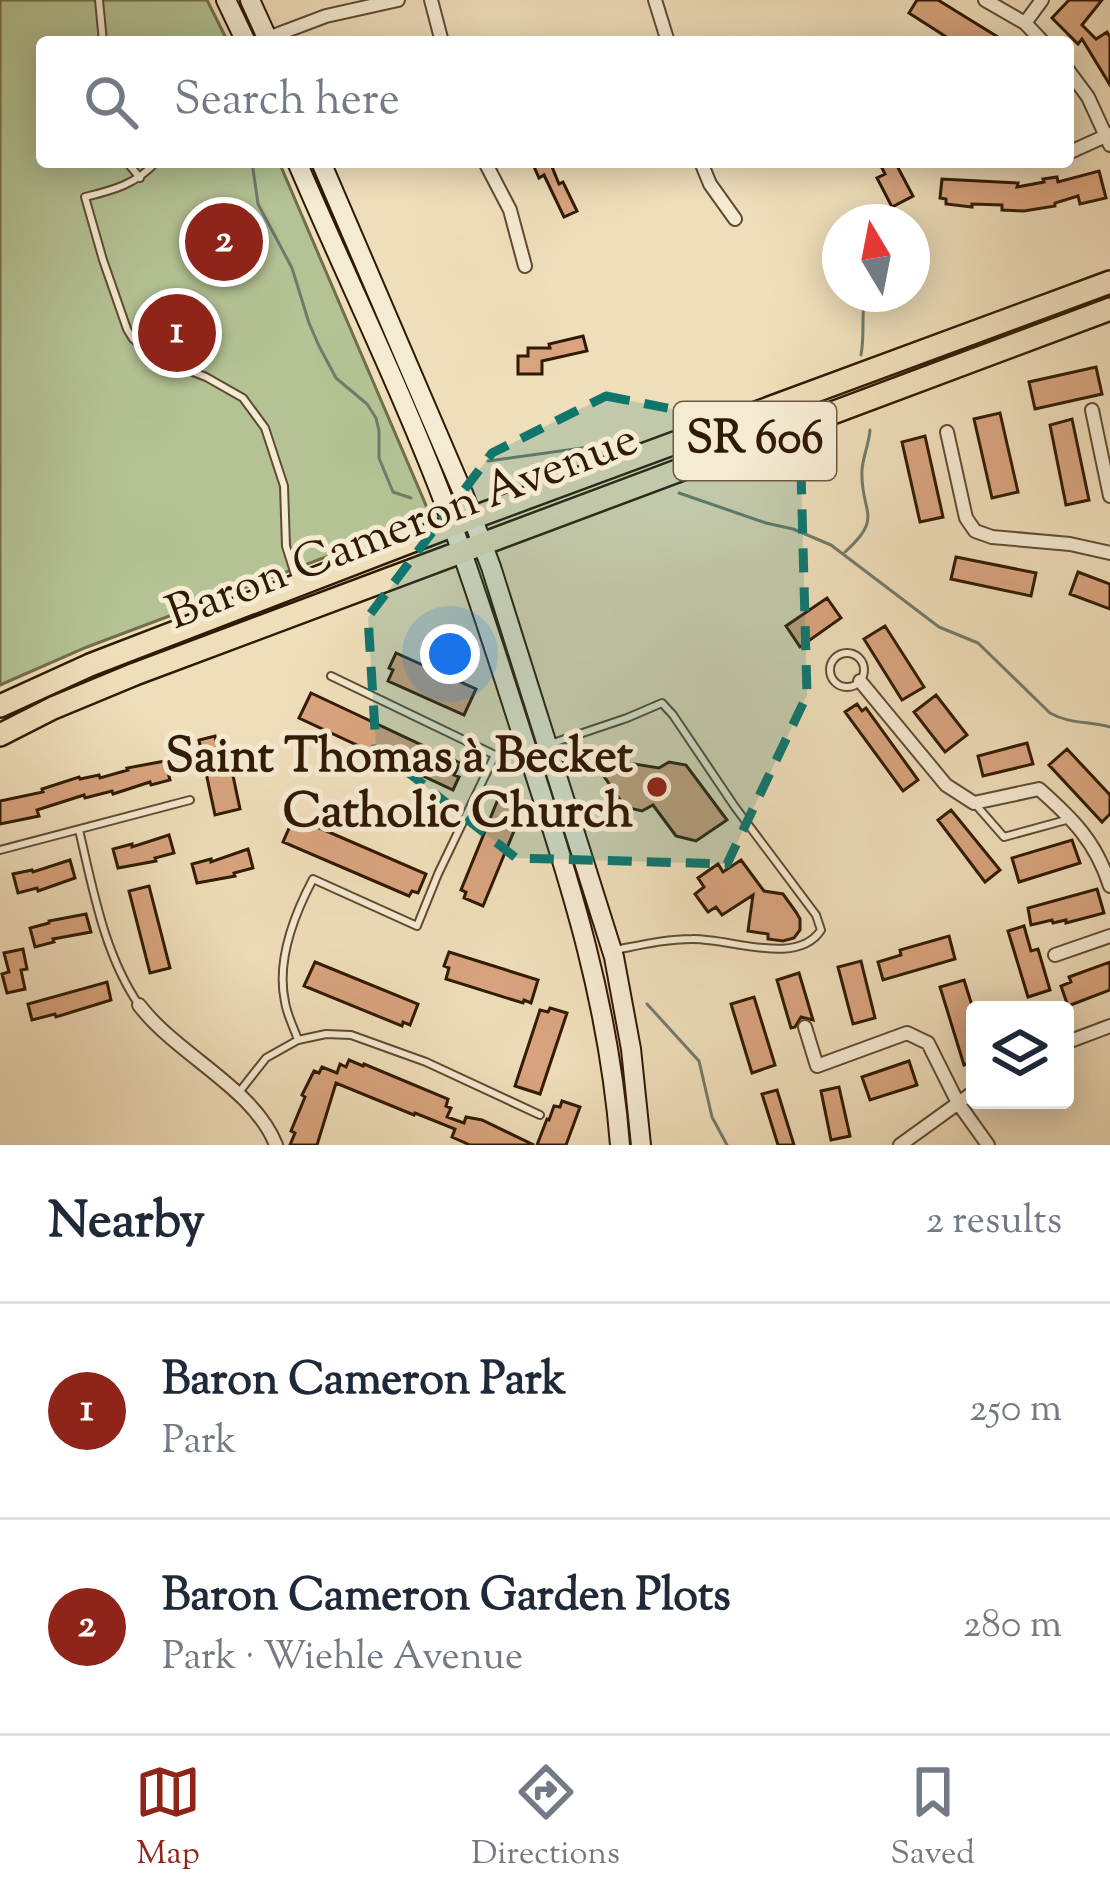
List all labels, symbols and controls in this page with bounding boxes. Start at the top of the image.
search box [36,36,1074,168]
icon: search [78,69,144,135]
text: Search here [174,70,400,135]
pin: 2 [185,197,263,287]
north arrow [822,204,930,312]
pin: 1 [138,288,216,378]
road number: SR 606 [674,402,836,480]
street label: Baron Cameron Avenue [157,407,649,651]
your location [420,624,480,684]
place label: Saint Thomas à Becket Catholic Church [165,725,634,849]
marker: Saint Thomas à Becket Catholic Church [644,774,670,800]
map controls [966,1001,1074,1109]
button: layers [966,1001,1074,1109]
text: Nearby [48,1187,205,1260]
text: 2 results [926,1195,1062,1251]
text: Baron Cameron Park [162,1350,566,1415]
text: 1 [80,1383,94,1439]
text: 250 m [969,1383,1062,1439]
text: Park [162,1415,237,1471]
text: Baron Cameron Garden Plots [162,1566,731,1631]
text: 2 [78,1599,96,1655]
text: 280 m [963,1599,1062,1655]
text: Park · Wiehle Avenue [162,1631,523,1687]
tab: Map [135,1759,201,1879]
tab: Directions [471,1759,620,1879]
tab: Saved [890,1759,975,1879]

